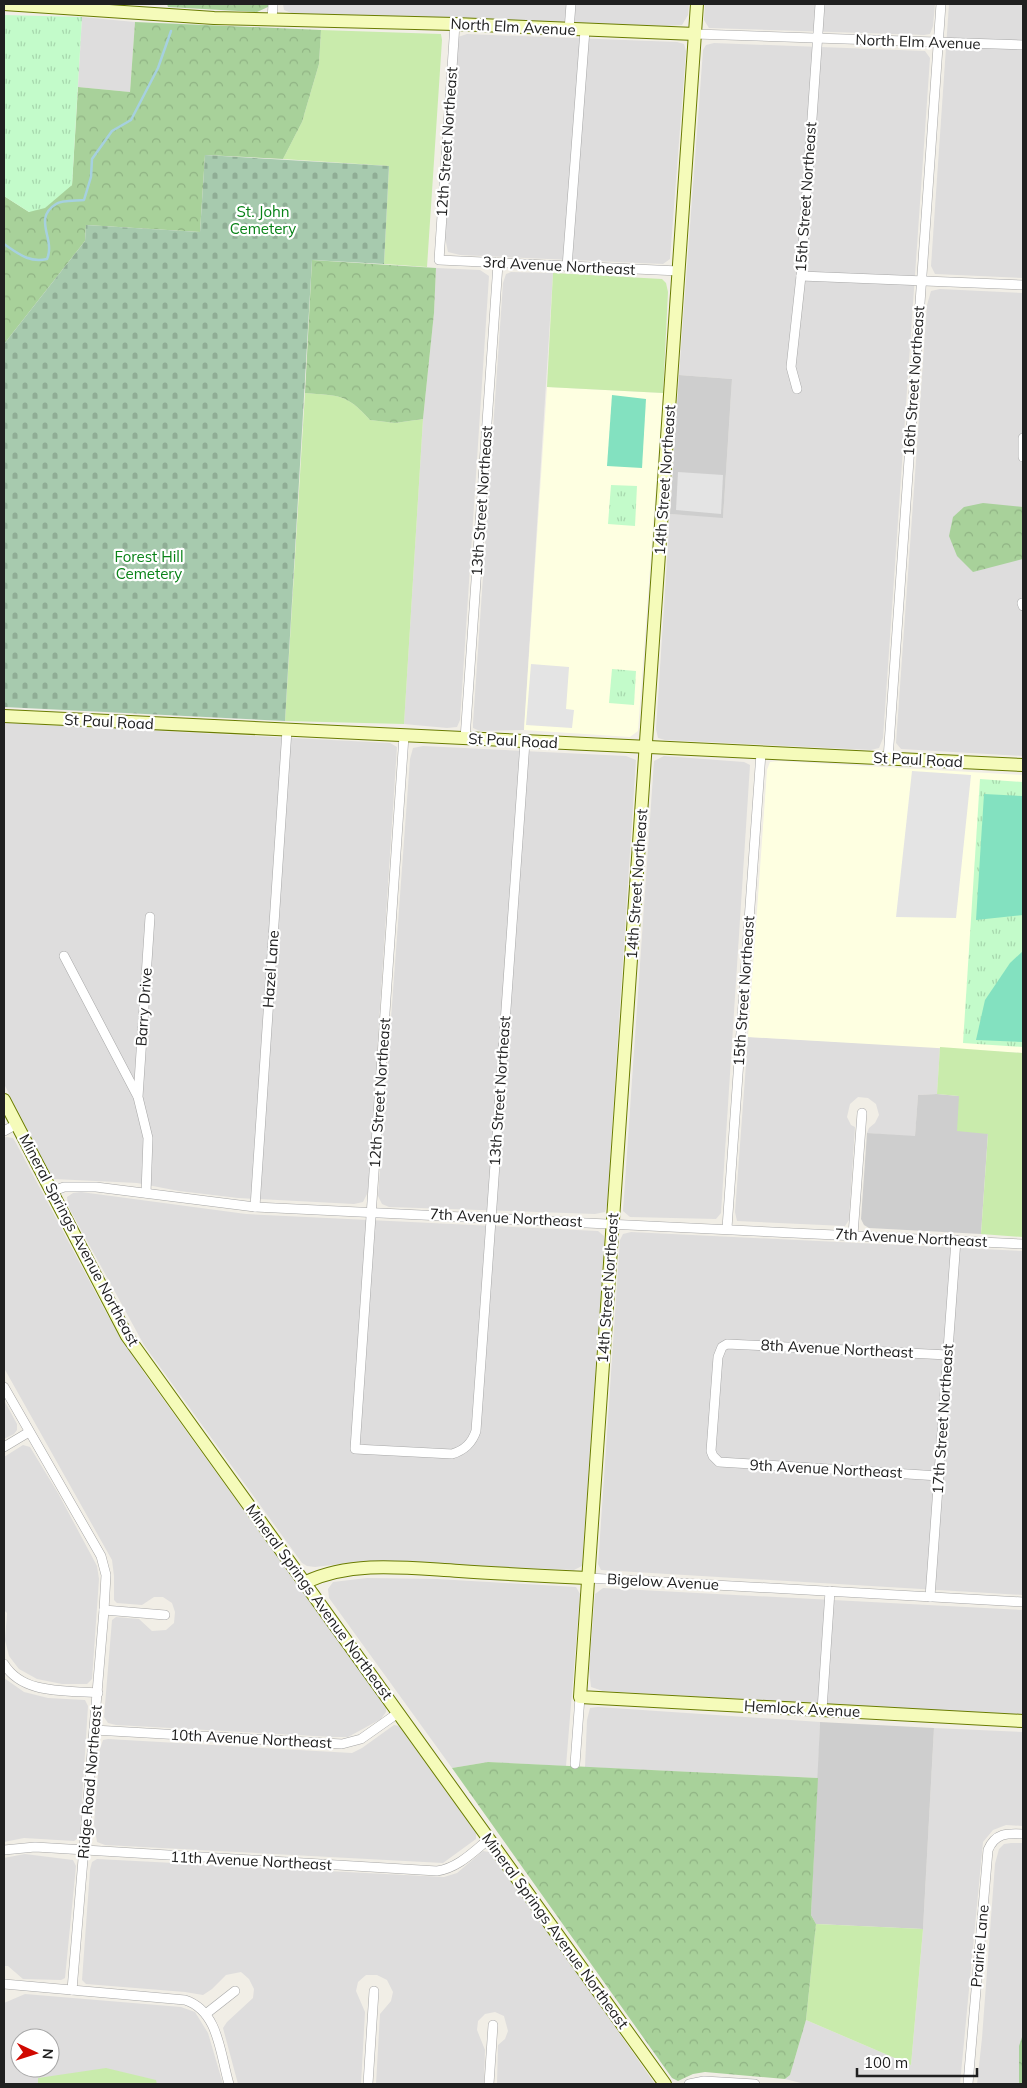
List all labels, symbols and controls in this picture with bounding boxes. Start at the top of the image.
street label: North Elm Avenue [450,14,576,39]
street label: North Elm Avenue [855,30,981,53]
street label: 12th Street Northeast [432,66,461,218]
street label: 15th Street Northeast [791,121,820,273]
park label: St. John Cemetery [230,202,296,238]
street label: 3rd Avenue Northeast [482,252,636,279]
street label: 16th Street Northeast [899,305,928,457]
street label: 14th Street Northeast [650,404,679,556]
street label: 13th Street Northeast [467,425,496,577]
park label: Forest Hill Cemetery [115,547,183,583]
street label: St Paul Road [64,710,154,733]
street label: St Paul Road [468,729,558,752]
street label: St Paul Road [873,748,963,771]
street label: 14th Street Northeast [622,808,651,960]
street label: 15th Street Northeast [729,915,758,1067]
street label: Hazel Lane [258,929,283,1008]
street label: Barry Drive [131,967,156,1047]
street label: 13th Street Northeast [485,1015,514,1167]
street label: 12th Street Northeast [365,1017,394,1169]
street label: Mineral Springs Avenue Northeast [15,1131,144,1349]
street label: 7th Avenue Northeast [429,1204,583,1231]
street label: 14th Street Northeast [593,1212,622,1364]
street label: 7th Avenue Northeast [834,1224,988,1251]
street label: 8th Avenue Northeast [760,1335,914,1362]
street label: 17th Street Northeast [928,1343,957,1495]
street label: 9th Avenue Northeast [749,1455,903,1482]
street label: Mineral Springs Avenue Northeast [242,1500,397,1703]
street label: Bigelow Avenue [607,1569,720,1594]
street label: Hemlock Avenue [743,1696,861,1721]
street label: Ridge Road Northeast [73,1704,106,1860]
street label: 10th Avenue Northeast [170,1725,332,1752]
street label: Mineral Springs Avenue Northeast [478,1829,633,2032]
street label: 11th Avenue Northeast [170,1847,332,1874]
street label: Prairie Lane [966,1904,993,1988]
north arrow [10,2028,60,2078]
scale bar [857,2046,977,2078]
text: N [39,2048,57,2060]
text: 100 m [864,2053,908,2072]

